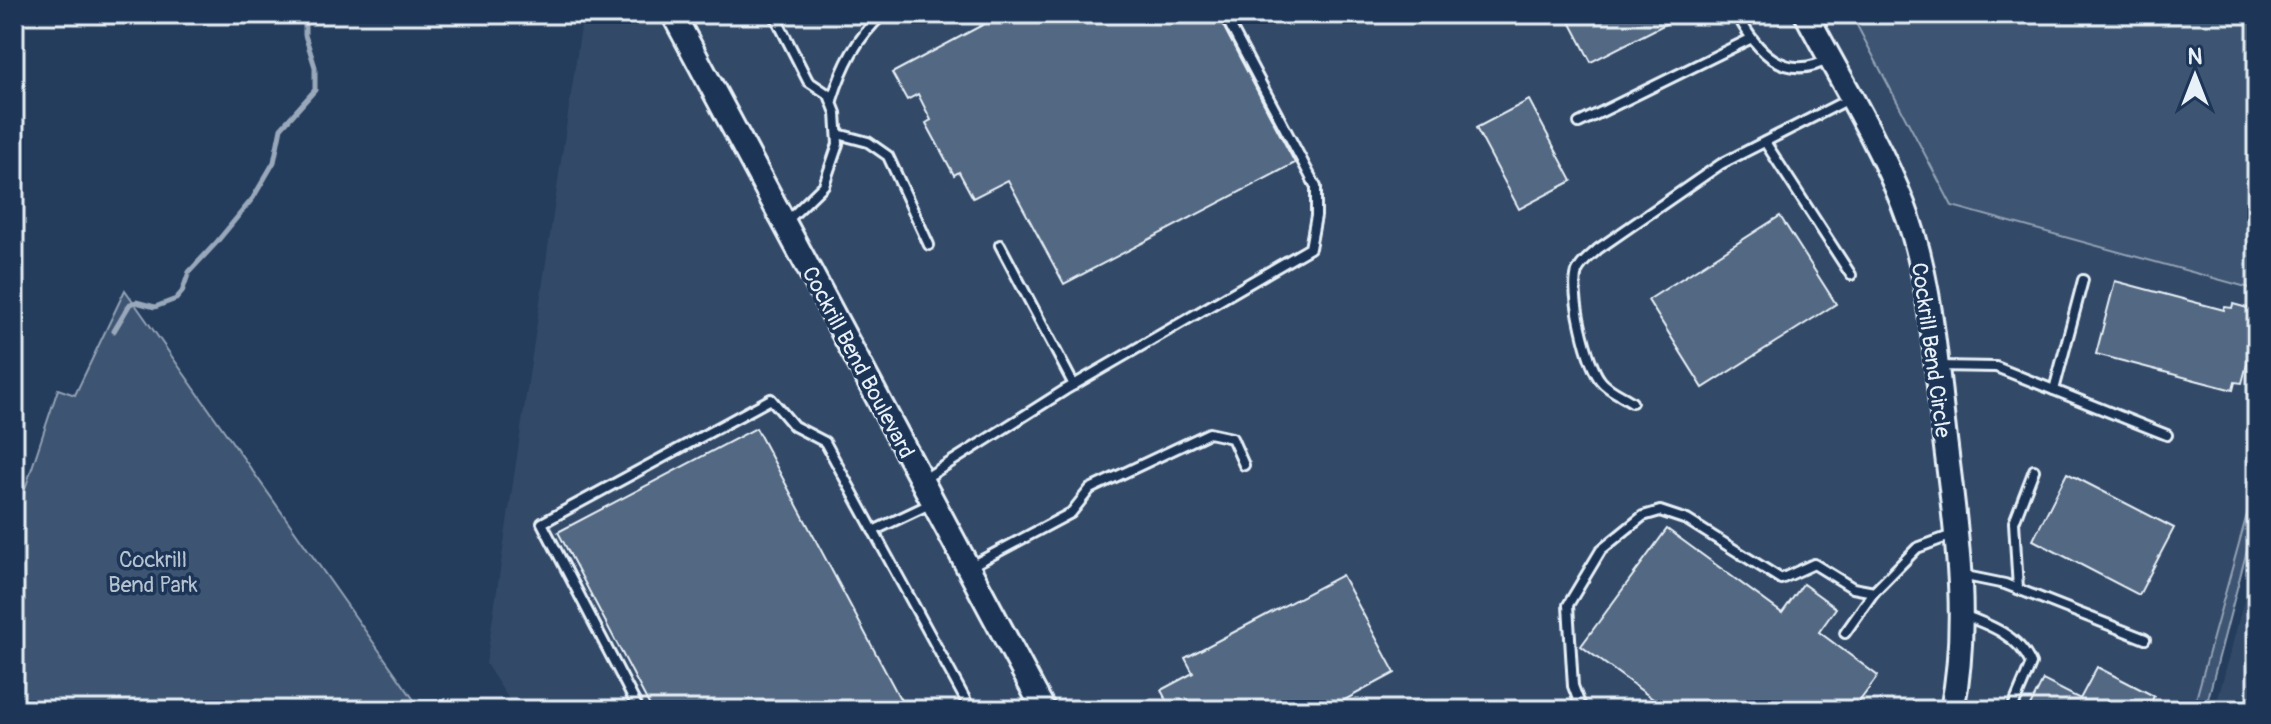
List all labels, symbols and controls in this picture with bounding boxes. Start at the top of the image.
north arrow [2155,36,2235,116]
text: N [2188,43,2203,71]
street label: Cockrill Bend Circle [1905,261,1957,439]
street label: Cockrill Bend Boulevard [796,262,921,463]
park label: Cockrill Bend Park [108,546,198,599]

